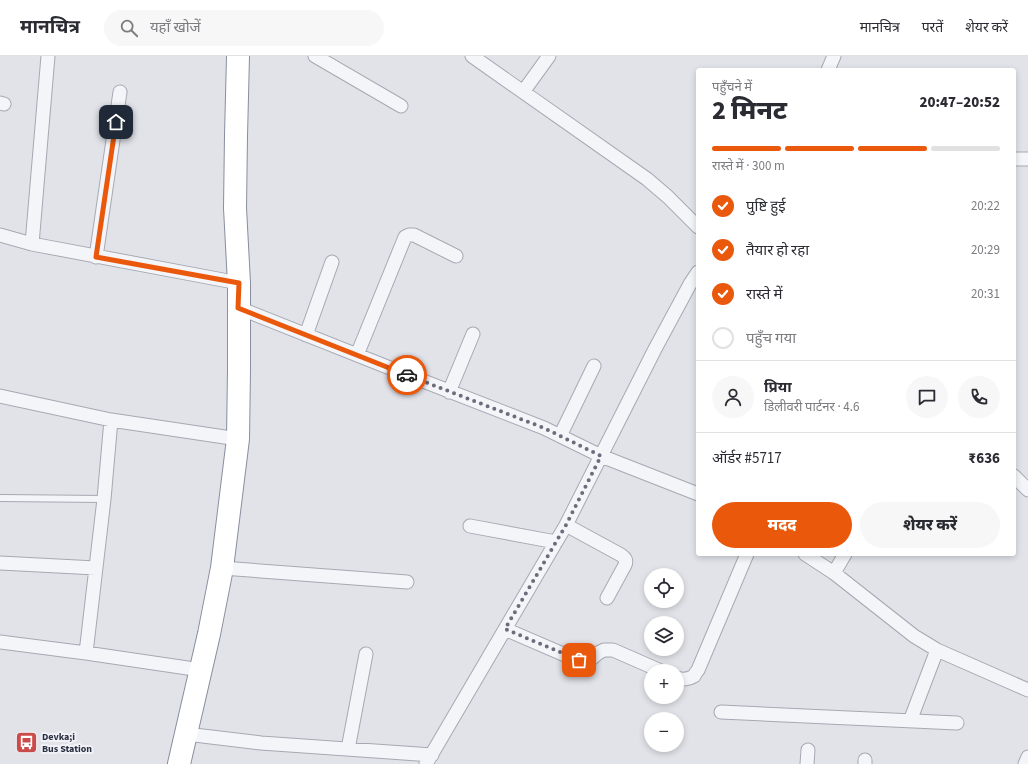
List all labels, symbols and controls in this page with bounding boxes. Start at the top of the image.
search box [104,10,384,46]
text: मानचित्र [20,14,80,41]
icon: search [118,17,140,39]
text: यहाँ खोजें [150,17,201,38]
text: मानचित्र [860,18,900,38]
text: परतें [922,18,943,38]
text: शेयर करें [965,18,1008,38]
text: पहुँचने में [712,78,752,96]
text: 2 मिनट [712,92,787,129]
text: 20:47–20:52 [919,92,1000,113]
pin [99,105,133,139]
icon: home [105,111,127,133]
text: रास्ते में · 300 m [712,157,785,175]
icon: check [712,195,734,217]
text: पुष्टि हुई [746,196,786,217]
text: 20:22 [971,197,1000,215]
icon: check [712,239,734,261]
text: तैयार हो रहा [746,240,809,261]
text: 20:29 [971,241,1000,259]
icon: check [712,283,734,305]
text: रास्ते में [746,284,782,305]
text: 20:31 [971,285,1000,303]
text: पहुँच गया [746,328,796,349]
courier [387,355,427,395]
icon: car [396,364,418,386]
button: person [712,376,754,418]
button: chat [906,376,948,418]
button: phone [958,376,1000,418]
text: प्रिया [764,377,792,398]
text: डिलीवरी पार्टनर · 4.6 [764,398,859,416]
text: ऑर्डर #5717 [712,448,782,469]
text: ₹636 [968,448,1000,469]
button: मदद [712,502,852,548]
button: शेयर करें [860,502,1000,548]
map controls [644,568,684,752]
button: locate [644,568,684,608]
button: layers [644,616,684,656]
pin [562,643,596,677]
icon: bag [568,649,590,671]
button: + [644,664,684,704]
button: − [644,712,684,752]
bus stop icon: Devka;i Bus Station [14,729,40,755]
place label: Devka;i Bus Station [42,730,92,756]

